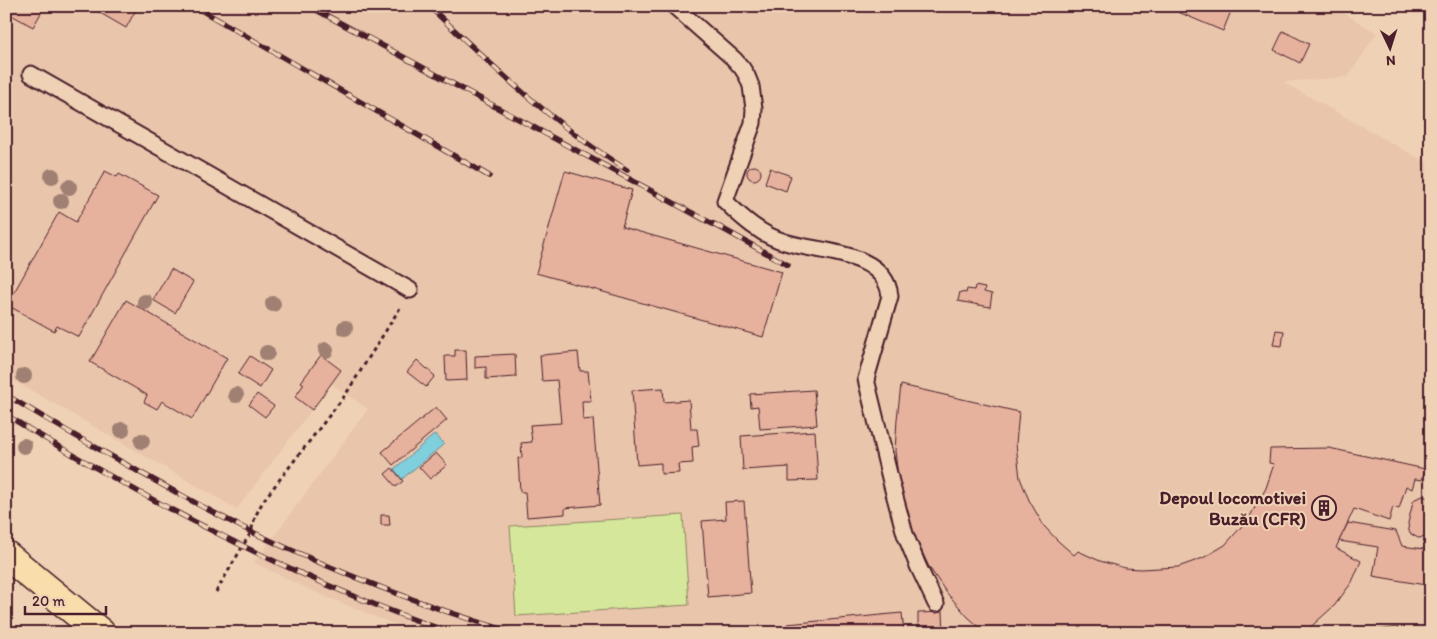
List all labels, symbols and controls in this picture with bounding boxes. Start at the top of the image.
north arrow [1364,22,1414,72]
text: N [1386,52,1396,69]
place label: Depoul locomotivei Buzău (CFR) [1159,487,1306,530]
building icon: Depoul locomotivei Buzău (CFR) [1311,495,1337,521]
scale bar [25,584,106,616]
text: 20 m [32,592,66,610]

